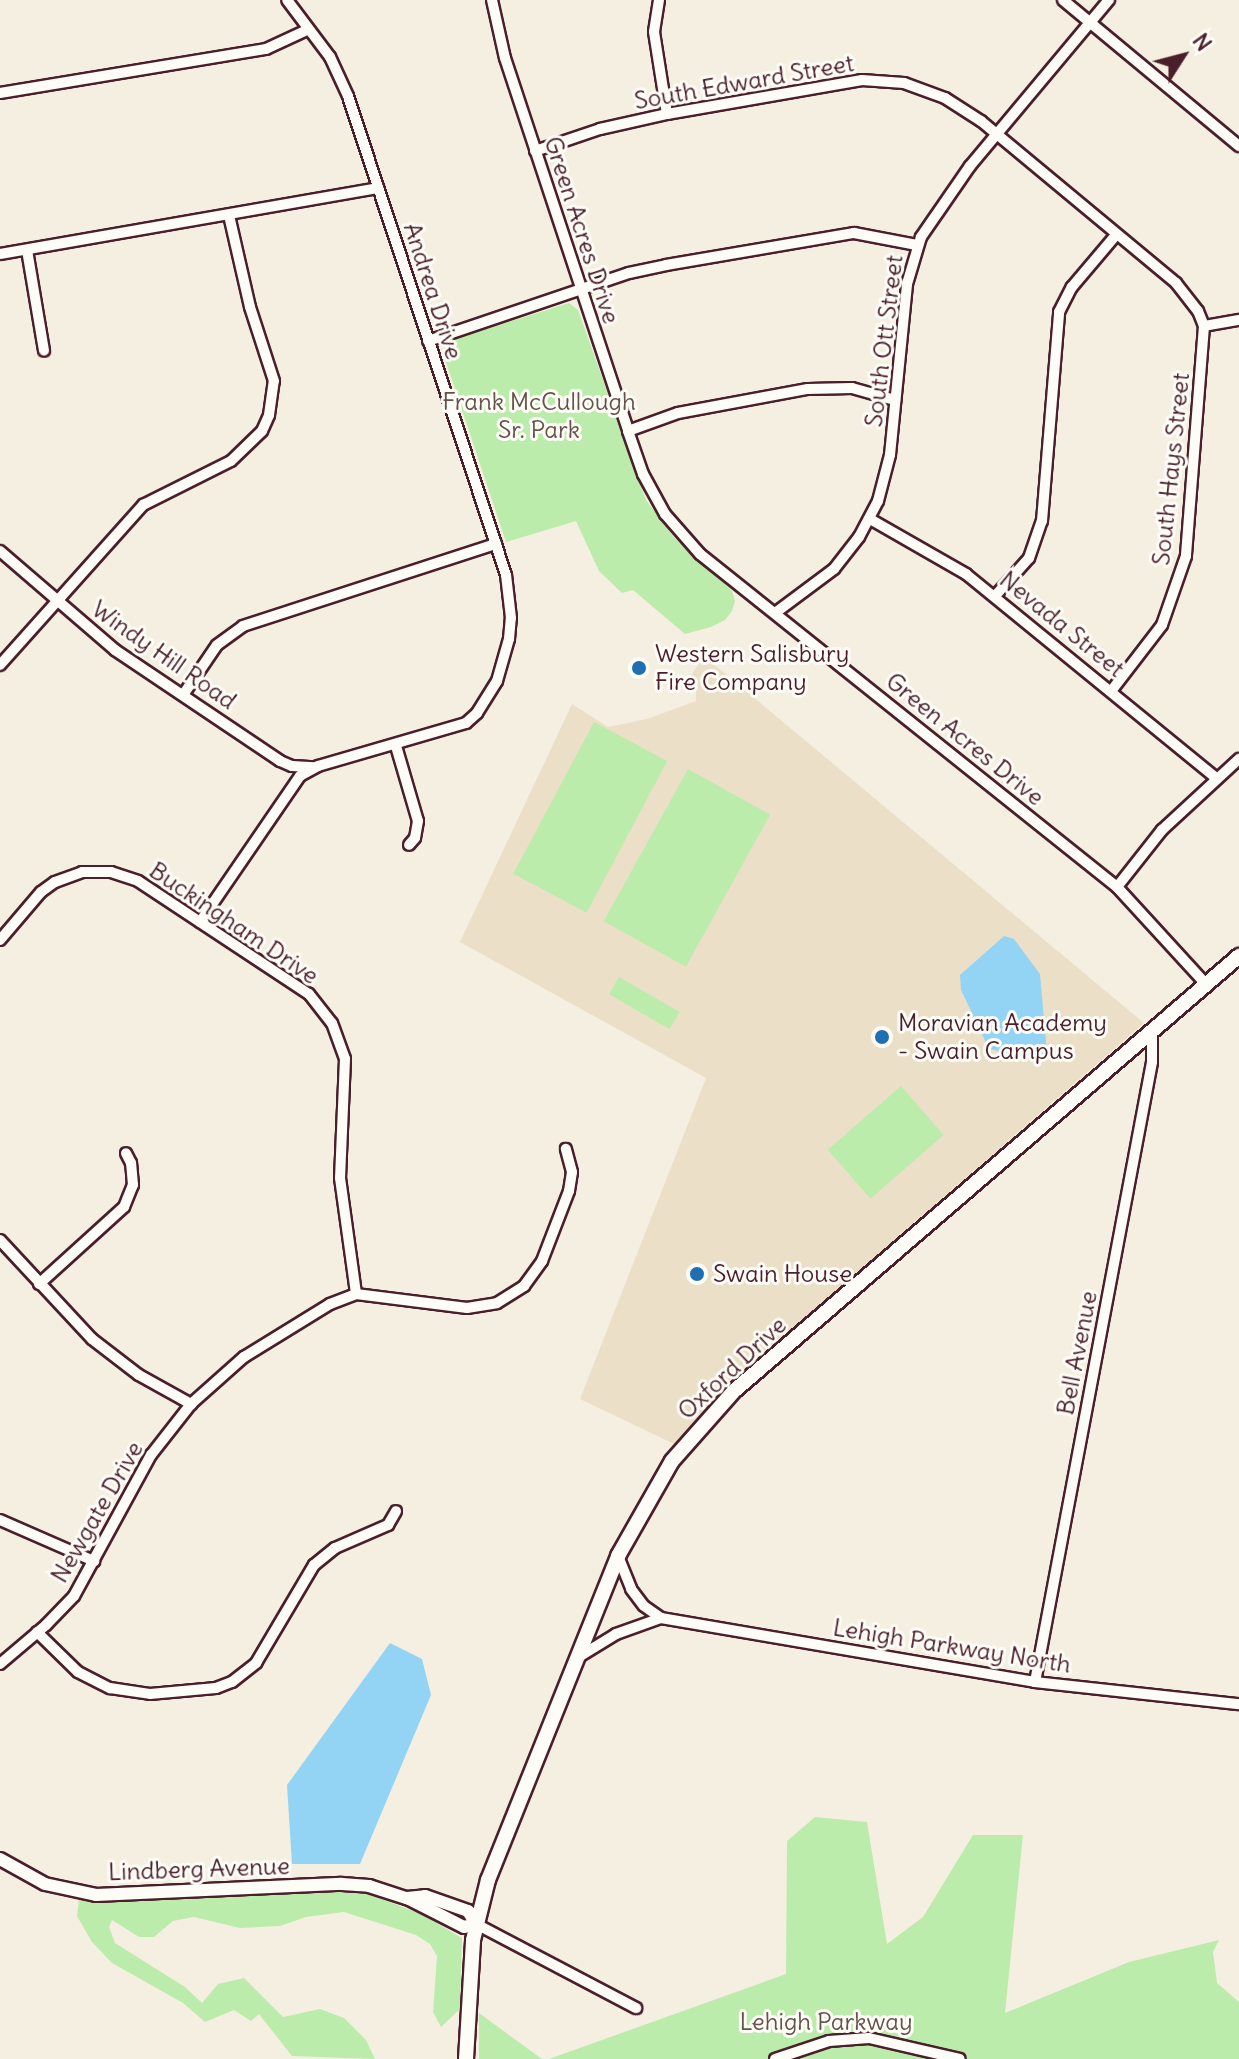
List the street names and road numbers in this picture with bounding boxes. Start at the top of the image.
street label: South Edward Street [632,49,856,115]
street label: Green Acres Drive [538,133,626,327]
street label: Andrea Drive [397,219,469,363]
street label: South Ott Street [859,253,909,429]
street label: South Hays Street [1147,371,1195,567]
street label: Nevada Street [994,565,1130,683]
street label: Windy Hill Road [86,594,242,716]
street label: Green Acres Drive [880,666,1050,812]
street label: Buckingham Drive [144,856,324,990]
street label: Bell Avenue [1051,1289,1103,1417]
street label: Oxford Drive [672,1311,792,1425]
street label: Newgate Drive [45,1436,149,1588]
street label: Lehigh Parkway North [831,1613,1073,1679]
street label: Lindberg Avenue [108,1851,290,1887]

